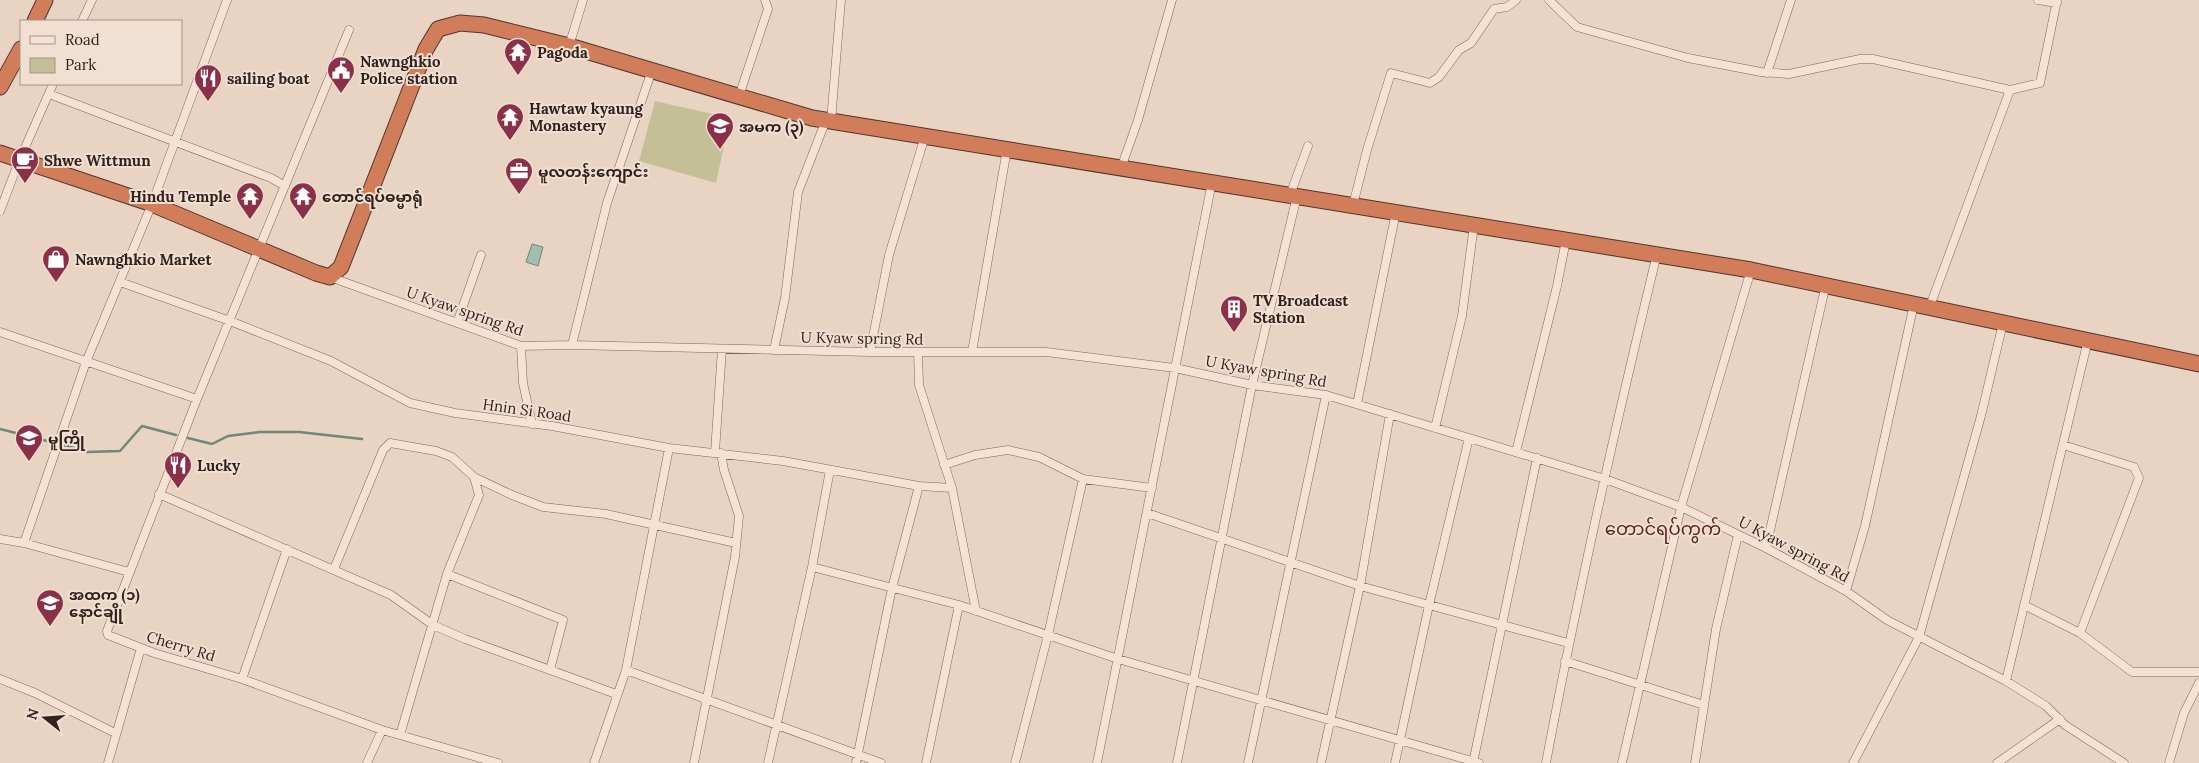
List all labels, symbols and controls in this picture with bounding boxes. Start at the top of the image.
legend [20,20,182,85]
text: Road [65,30,100,49]
temple icon: Pagoda [503,37,533,76]
place label: Pagoda [537,43,588,62]
place label: Nawnghkio Police station [360,52,458,88]
text: Park [65,55,96,74]
public building icon: Nawnghkio Police station [326,55,356,94]
restaurant icon: sailing boat [193,63,223,102]
place label: sailing boat [227,69,310,88]
place label: Hawtaw kyaung Monastery [529,99,644,135]
temple icon: Hawtaw kyaung Monastery [495,102,525,141]
school or university icon: အမက (၃) [705,111,735,150]
place label: အမက (၃) [739,117,804,139]
cafe icon: Shwe Wittmun [10,145,40,184]
place label: Shwe Wittmun [44,151,151,170]
office icon: မူလတန်းကျောင်း [504,156,534,195]
place label: မူလတန်းကျောင်း [538,162,648,184]
temple icon: Hindu Temple [235,181,265,220]
temple icon: တောင်ရပ်ဓမ္မာရုံ [288,181,318,220]
place label: Hindu Temple [130,187,231,206]
place label: တောင်ရပ်ဓမ္မာရုံ [322,187,423,209]
shop icon: Nawnghkio Market [41,244,71,283]
place label: Nawnghkio Market [75,250,212,269]
street label: U Kyaw spring Rd [404,282,526,340]
place label: TV Broadcast Station [1253,291,1349,327]
building icon: TV Broadcast Station [1219,294,1249,333]
street label: U Kyaw spring Rd [800,327,924,349]
street label: U Kyaw spring Rd [1204,351,1328,391]
street label: Hnin Si Road [481,394,573,426]
school or university icon: မူကြို [14,423,44,462]
place label: မူကြို [48,429,86,451]
restaurant icon: Lucky [163,450,193,489]
place label: Lucky [197,456,241,475]
street label: U Kyaw spring Rd [1735,512,1853,586]
district label: တောင်ရပ်ကွက် [1605,516,1721,544]
place label: အထက (၁) နောင်ချို [69,585,140,624]
school or university icon: အထက (၁) နောင်ချို [35,588,65,627]
street label: Cherry Rd [144,627,218,665]
north arrow [20,693,70,743]
text: N [22,706,43,722]

